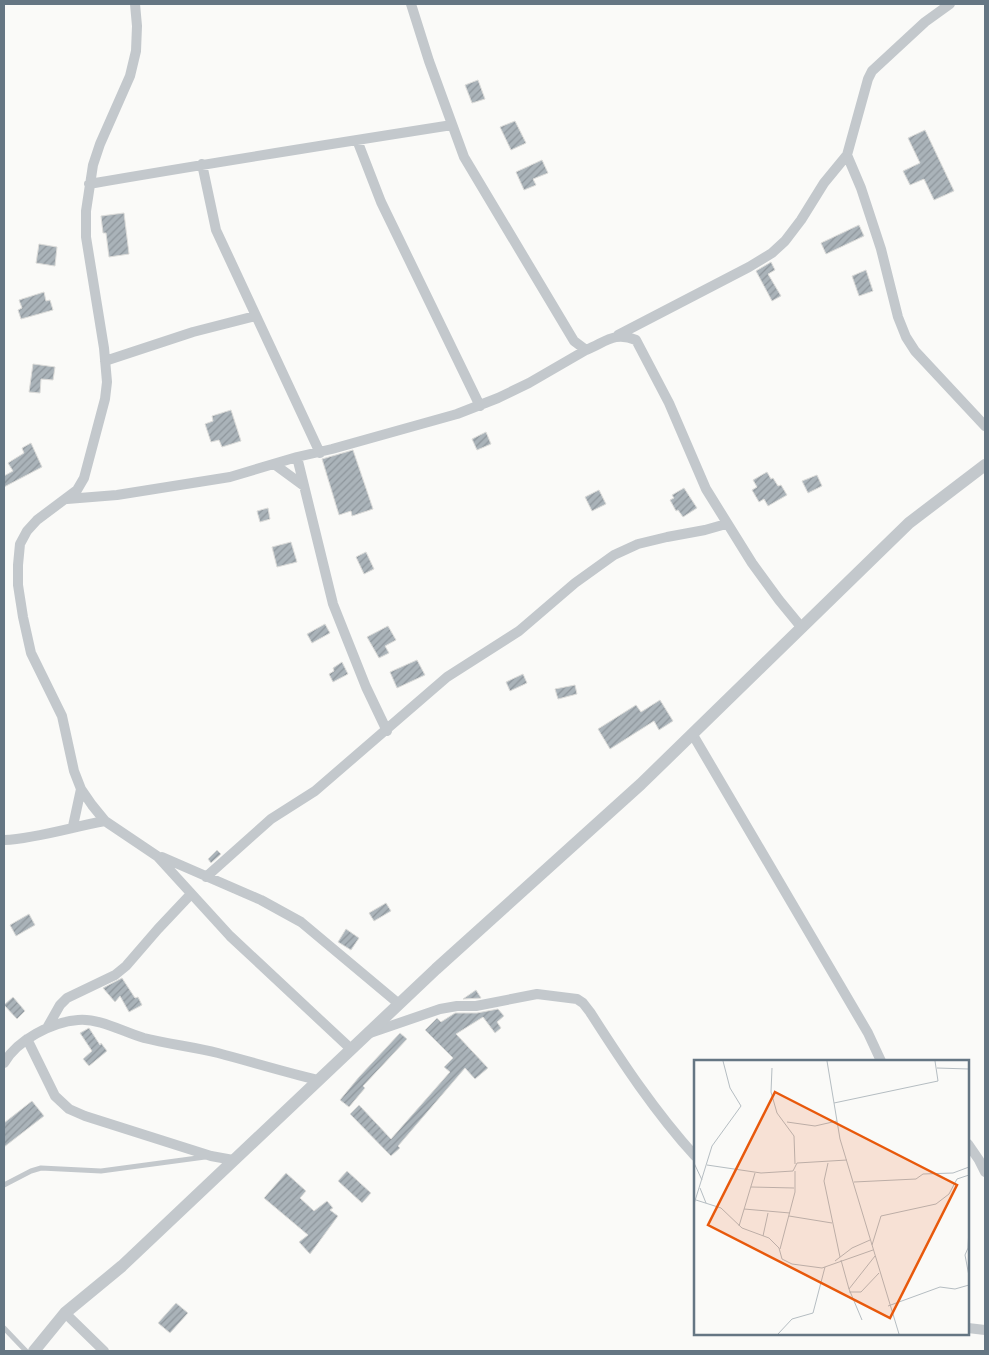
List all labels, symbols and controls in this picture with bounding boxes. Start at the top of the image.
inset map [694,1060,969,1335]

